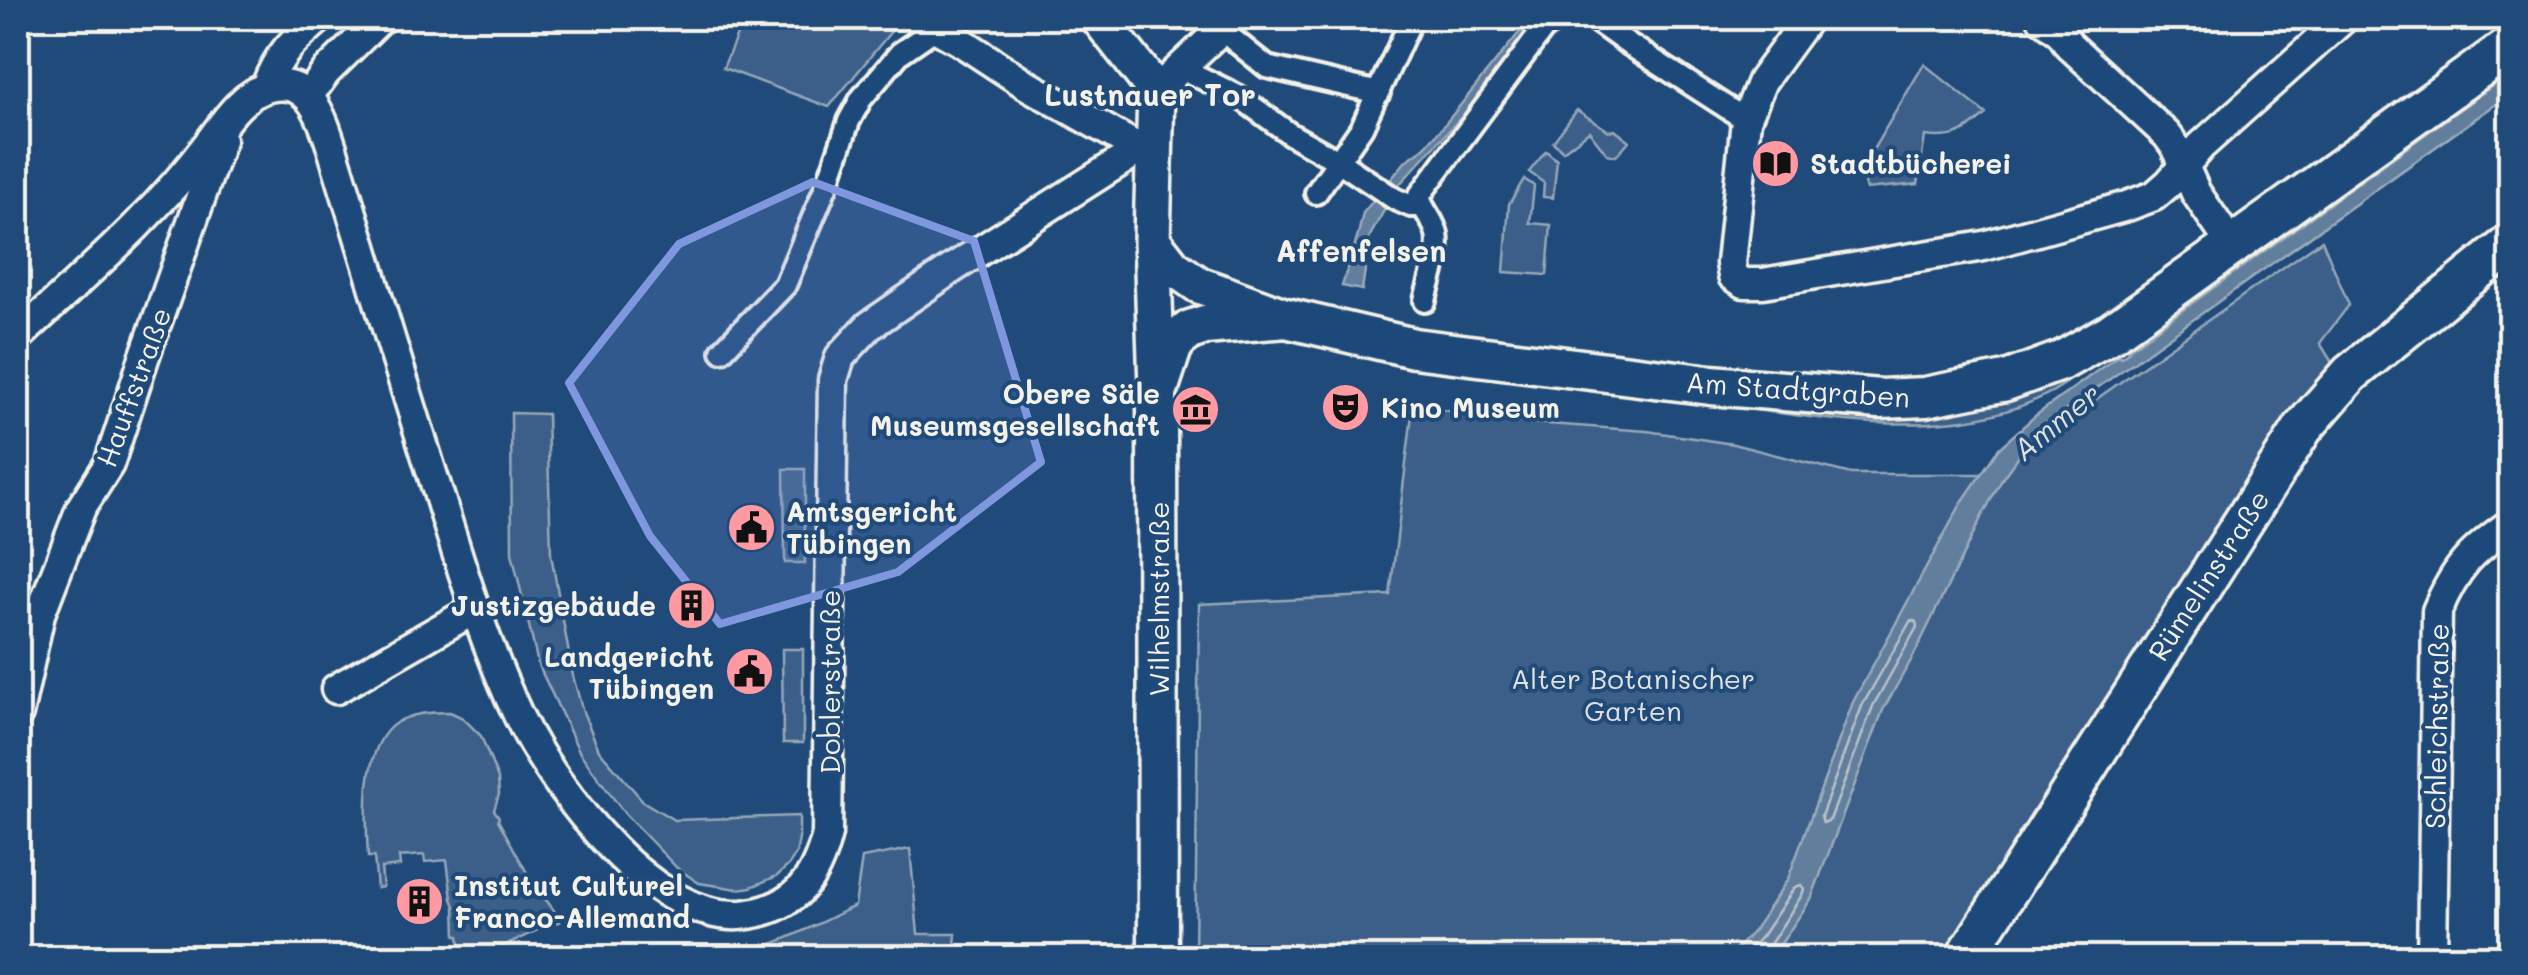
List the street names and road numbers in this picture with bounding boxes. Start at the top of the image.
street label: Hauffstraße [88,302,178,472]
street label: Am Stadtgraben [1685,363,1911,415]
street label: Rümelinstraße [2139,483,2277,667]
street label: Wilhelmstraße [1140,501,1176,697]
street label: Doblerstraße [811,590,847,774]
street label: Schleichstraße [2416,623,2456,829]

